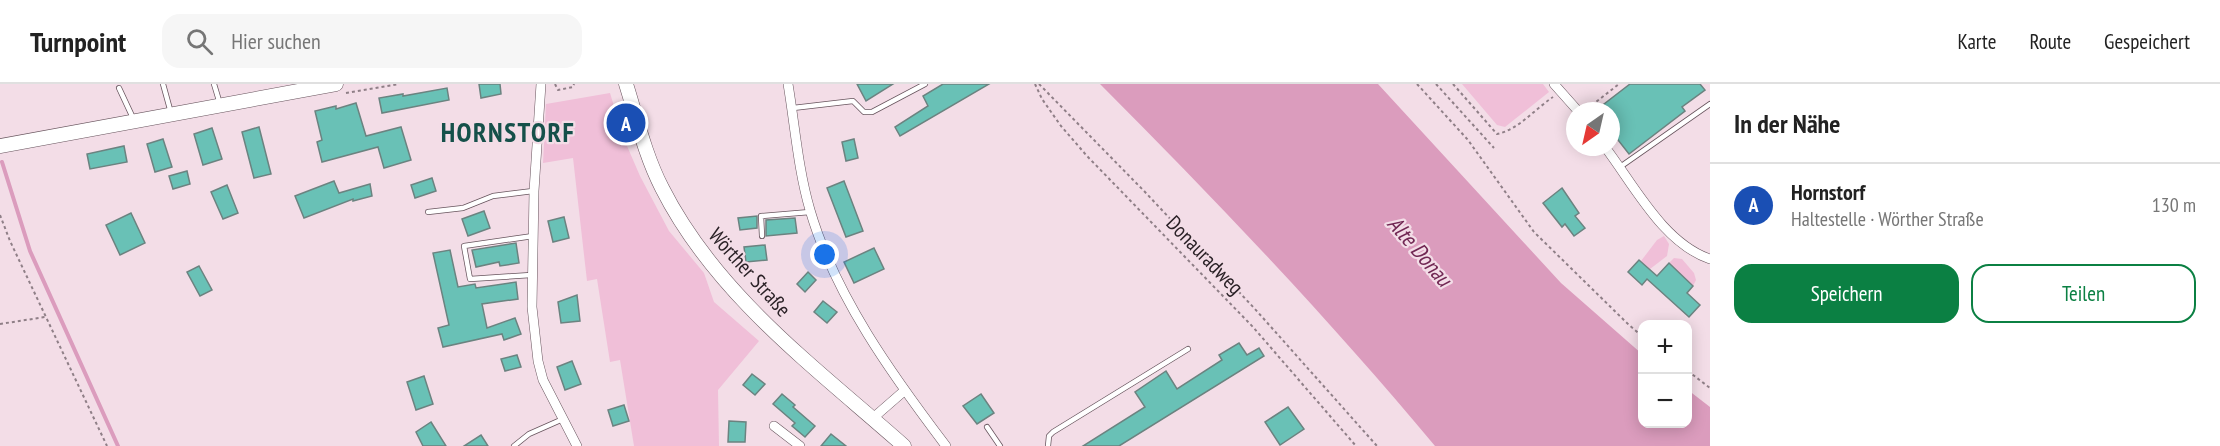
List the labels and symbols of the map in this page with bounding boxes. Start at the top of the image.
pin: A [606,100,646,146]
north arrow [1566,102,1620,156]
district label: HORNSTORF [441,115,575,149]
street label: Donauradweg [1161,210,1249,300]
water label: Alte Donau [1382,210,1459,293]
street label: Wörther Straße [703,222,797,322]
your location [810,240,839,269]

